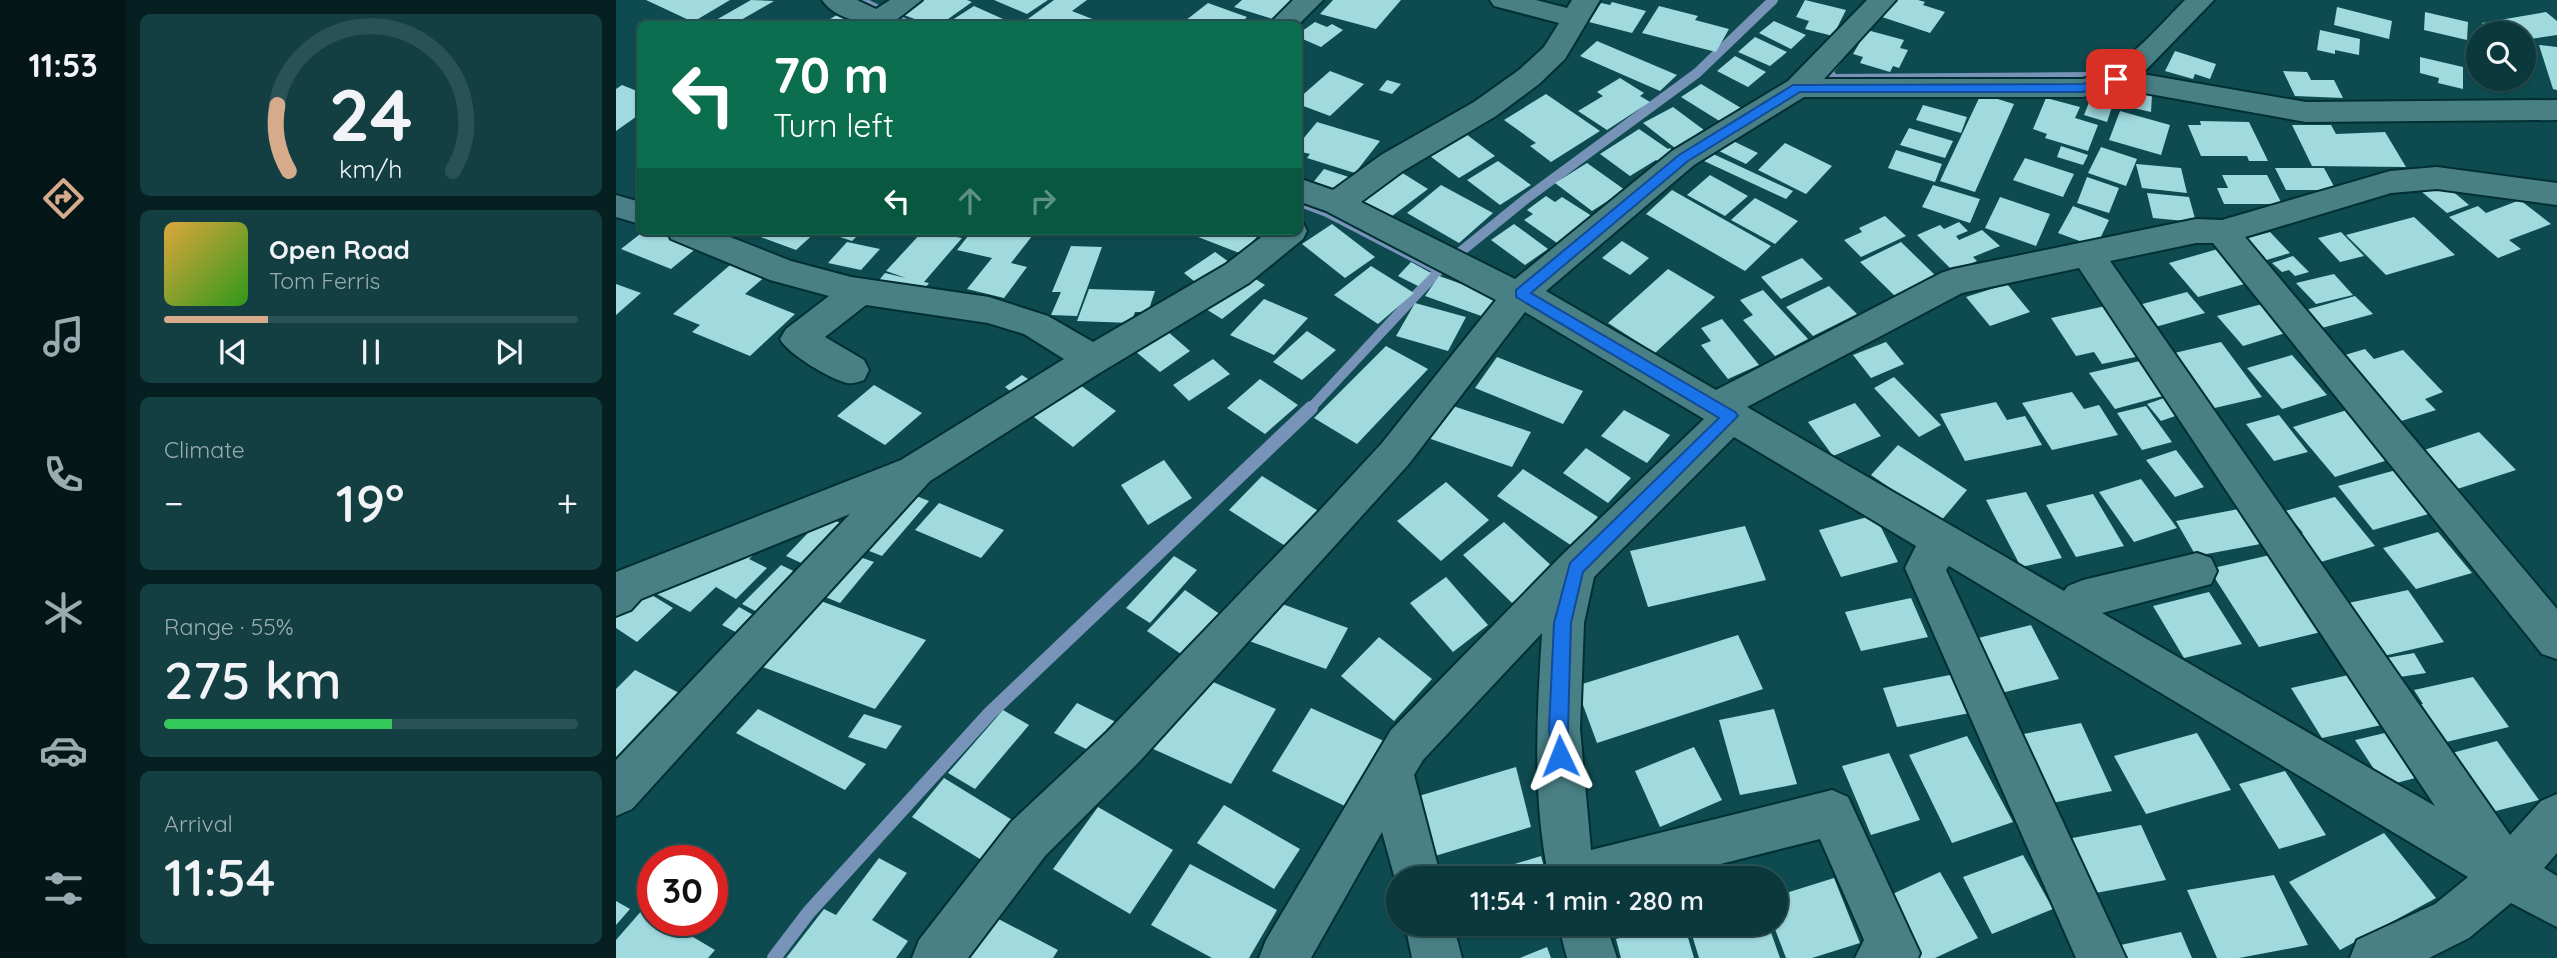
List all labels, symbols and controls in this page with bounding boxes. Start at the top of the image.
map controls [2466,21,2536,91]
button: search [2466,21,2536,91]
text: 70 m [773,44,889,105]
text: 11:53 [28,45,98,85]
icon: left [658,49,749,140]
pin [2086,49,2146,109]
icon: arrive [2097,60,2135,98]
text: 24 [329,68,413,159]
text: Turn left [773,105,894,145]
text: km/h [339,153,403,184]
icon: directions [39,174,88,223]
icon: left [878,182,916,220]
icon: ahead [951,182,989,220]
icon: right [1024,182,1062,220]
text: Open Road [269,233,410,266]
text: Tom Ferris [269,266,380,295]
icon: music [39,312,88,361]
icon: previous [214,333,252,371]
icon: pause [352,333,390,371]
icon: next [490,333,528,371]
text: Climate [164,435,245,464]
icon: phone [39,450,88,499]
text: 19° [336,470,405,535]
text: − [164,479,184,527]
text: + [557,479,578,527]
icon: climate [39,588,88,637]
text: Range · 55% [164,612,294,641]
text: 275 km [164,647,342,712]
position arrow [1523,719,1597,793]
icon: car [39,726,88,775]
text: Arrival [164,809,233,838]
text: 11:54 [164,844,276,909]
speed limit sign: 30 [637,845,728,936]
icon: filters [39,864,88,913]
text: 11:54 · 1 min · 280 m [1470,884,1704,917]

